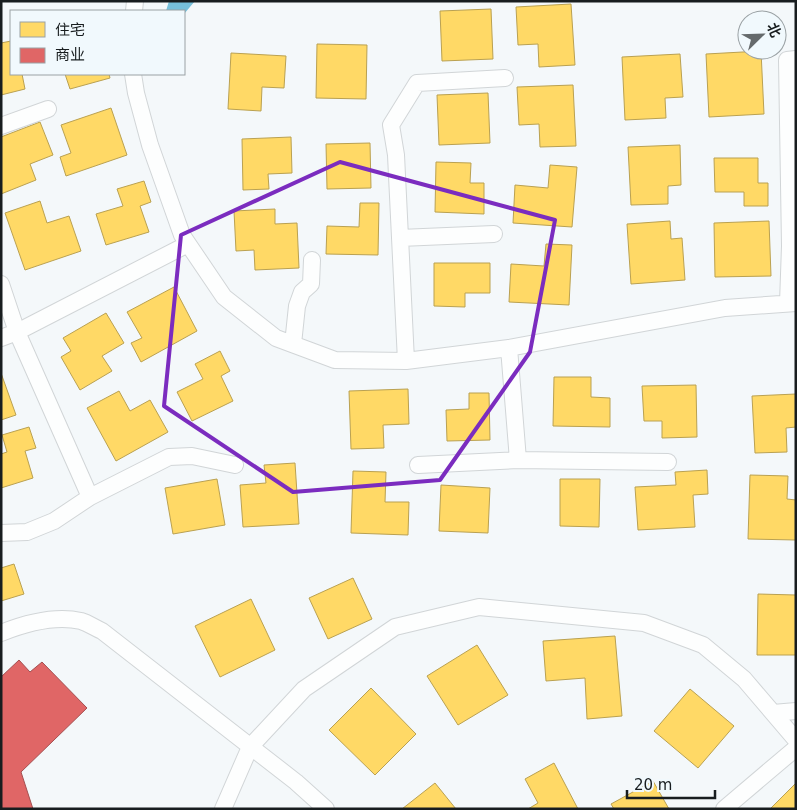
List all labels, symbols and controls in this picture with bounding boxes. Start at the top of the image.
legend [10,10,185,75]
north arrow [737,10,787,60]
text: 北 [764,20,784,39]
text: 住宅 [55,21,85,39]
text: 商业 [55,46,85,64]
scale bar [627,768,714,800]
text: 20 m [634,776,672,794]

